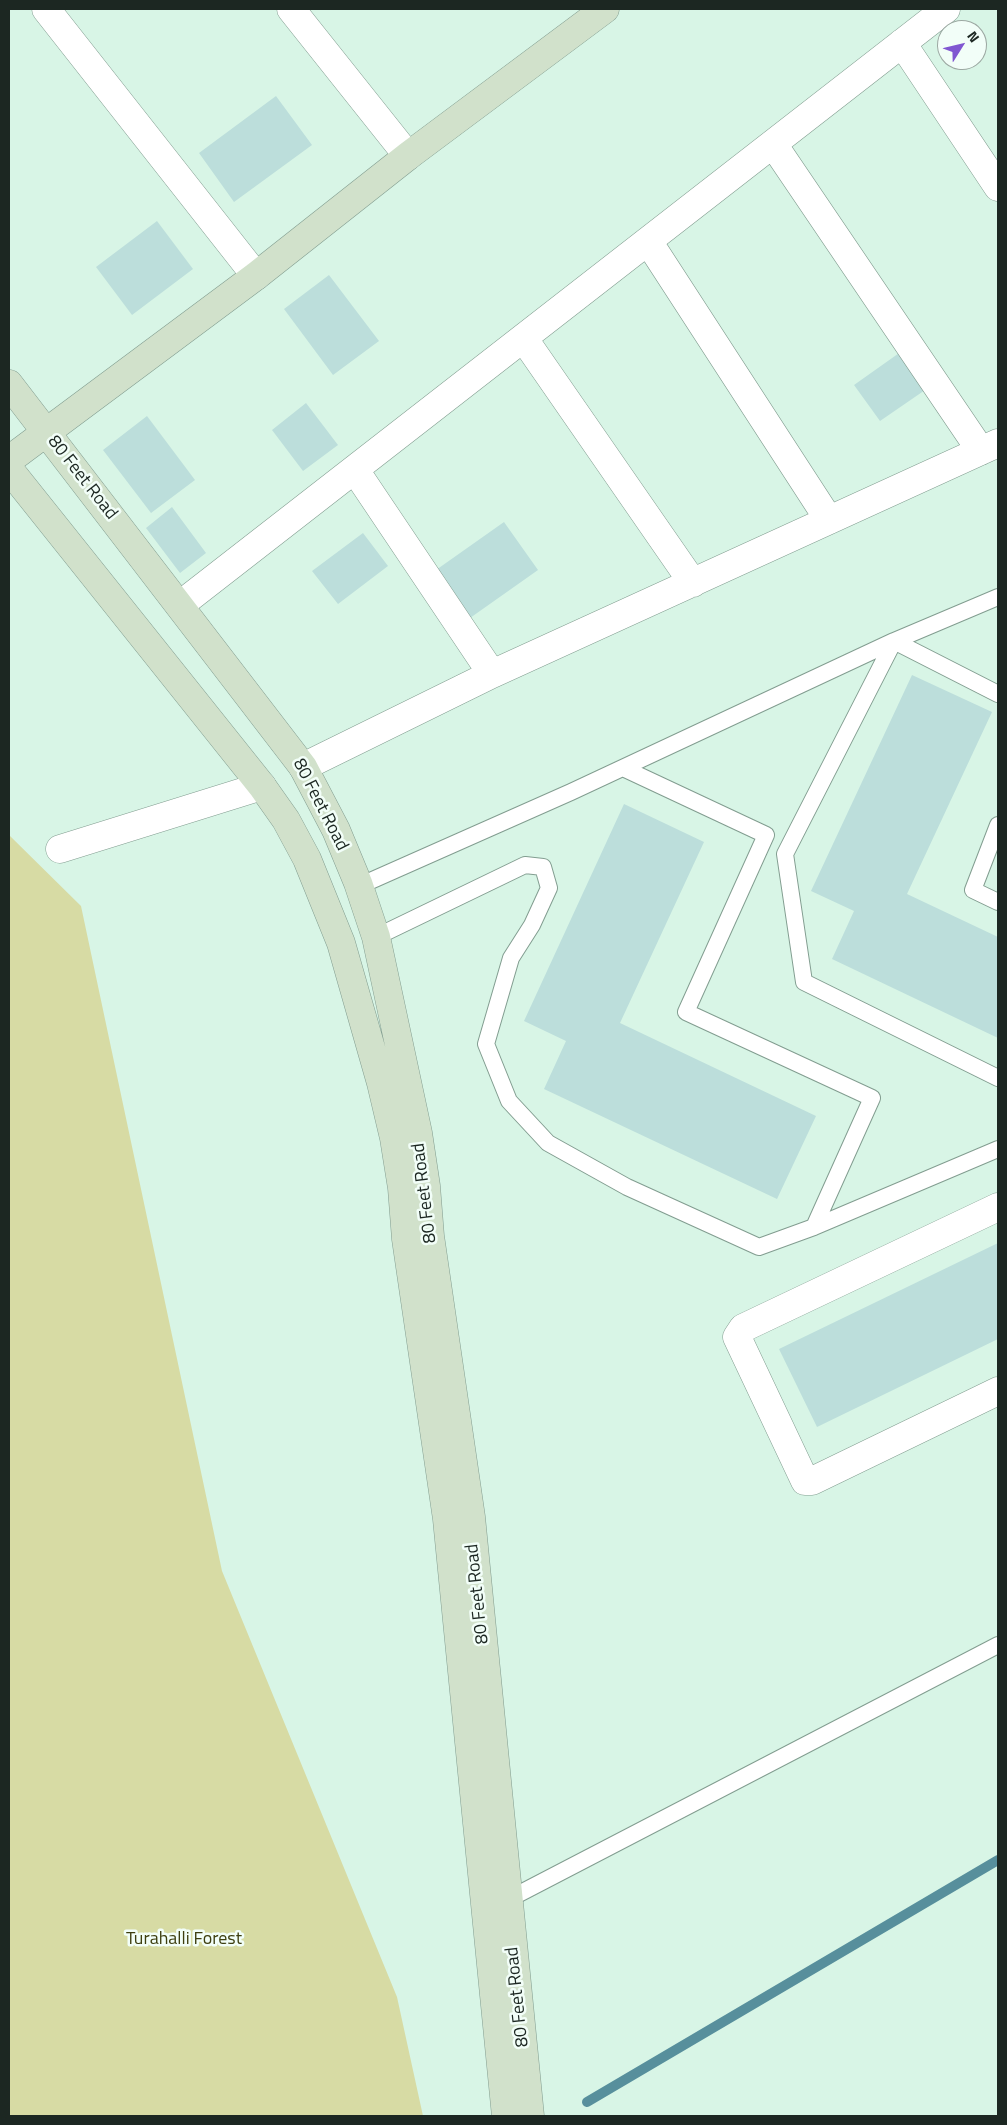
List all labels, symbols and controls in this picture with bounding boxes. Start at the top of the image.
north arrow [937,20,987,70]
text: N [962,26,985,47]
street label: 80 Feet Road [43,432,121,524]
street label: 80 Feet Road [288,755,352,855]
street label: 80 Feet Road [408,1142,442,1244]
street label: 80 Feet Road [462,1543,494,1645]
park label: Turahalli Forest [126,1929,242,1951]
street label: 80 Feet Road [502,1946,534,2048]

